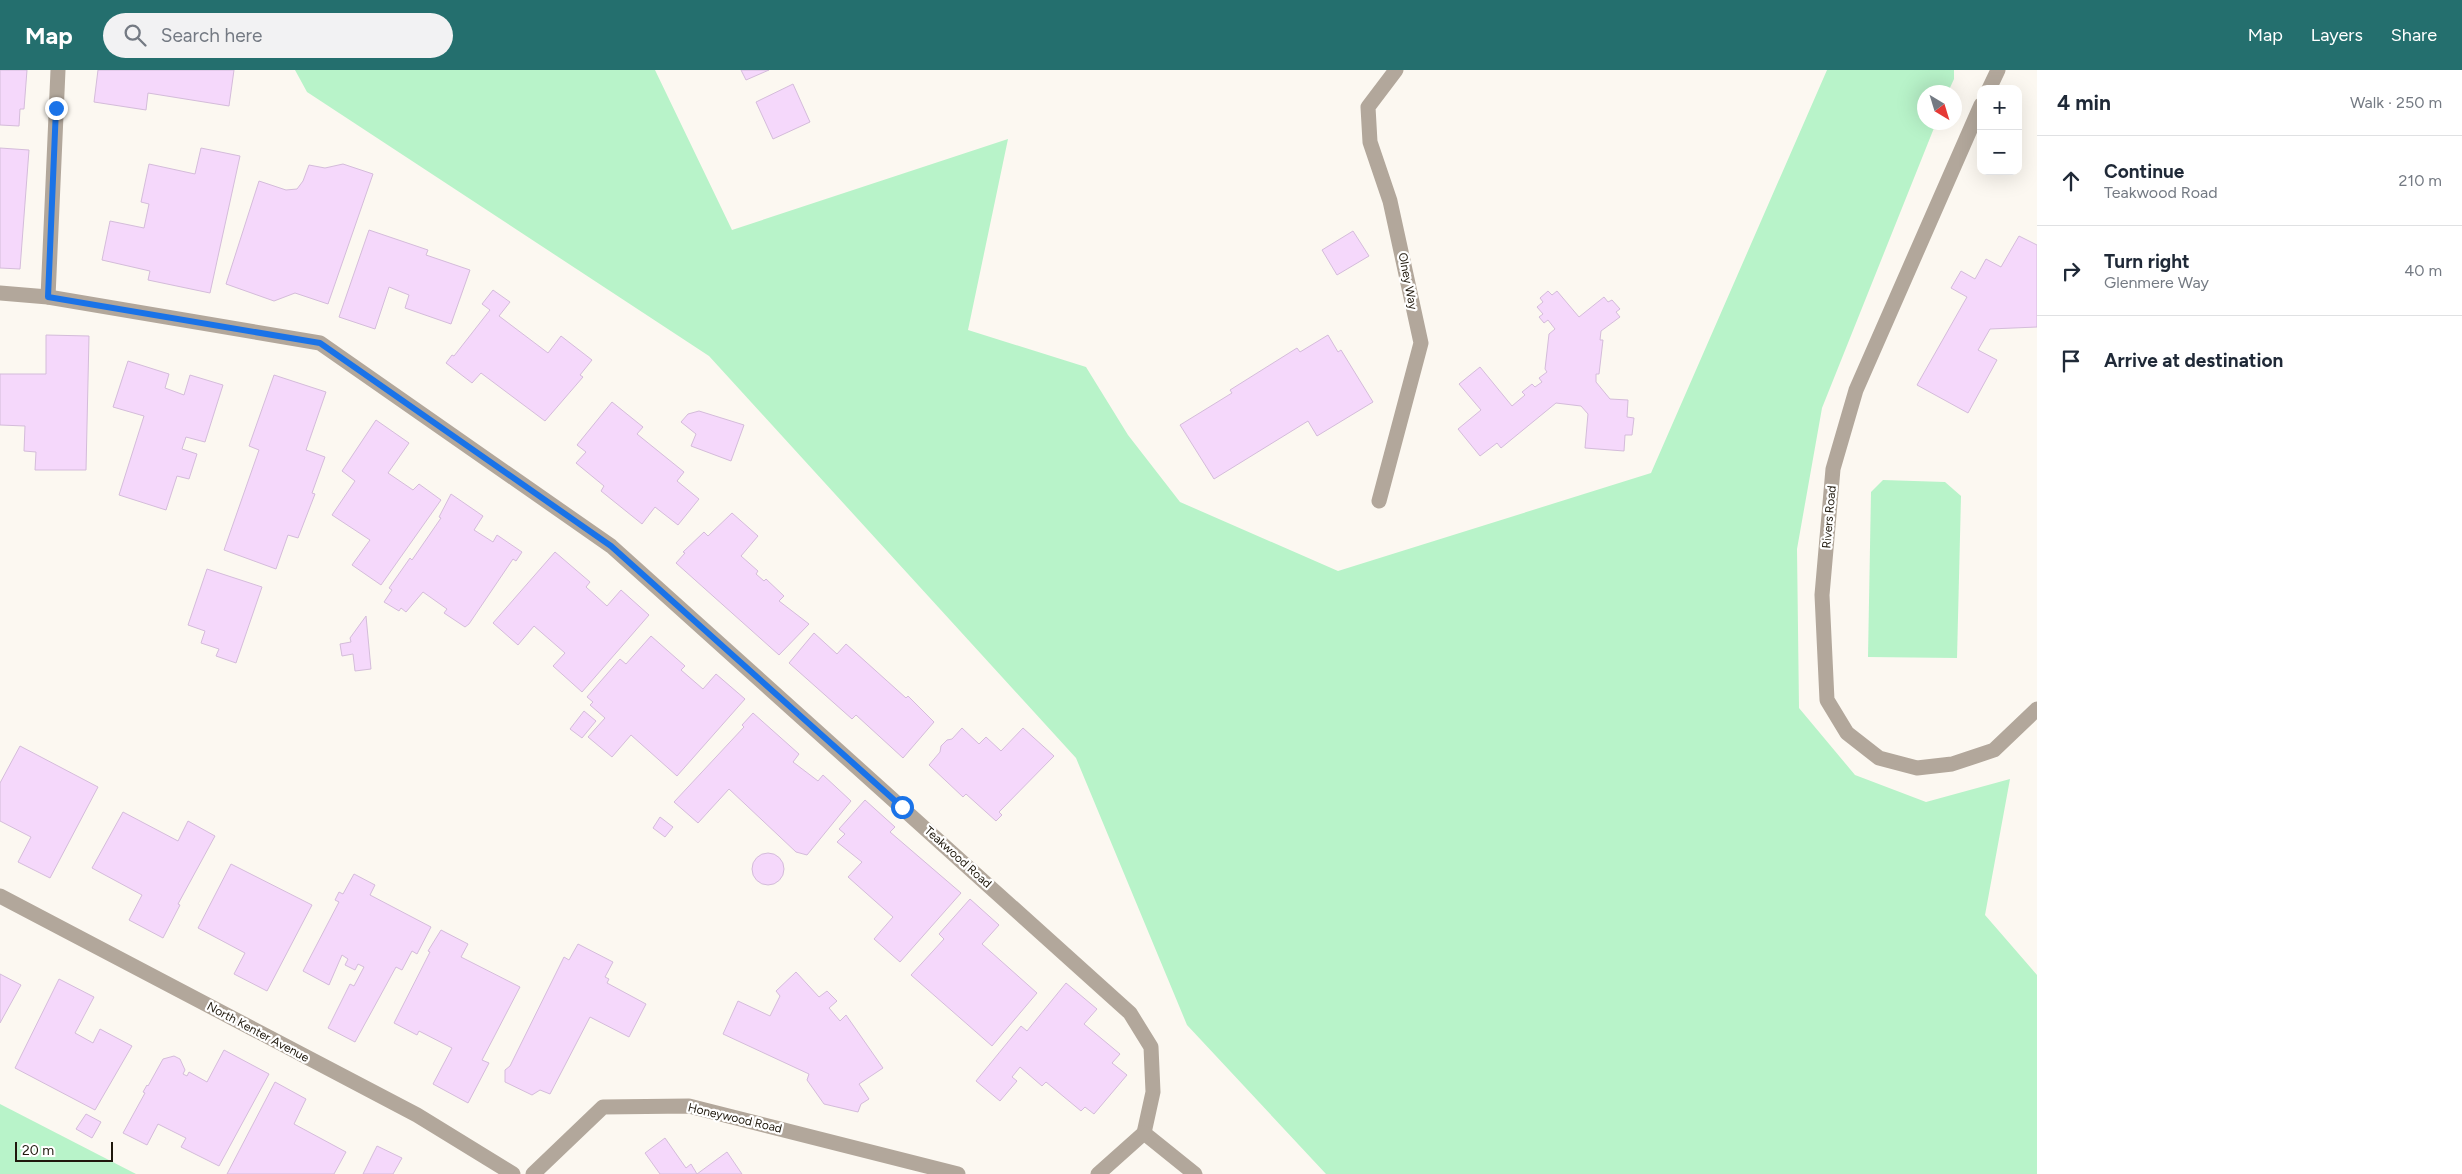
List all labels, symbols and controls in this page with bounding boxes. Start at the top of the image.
search box [103,13,453,58]
text: Map [25,21,73,50]
icon: search [121,21,149,49]
text: Search here [161,24,262,47]
text: Map [2248,24,2283,46]
text: Layers [2311,24,2363,46]
text: Share [2391,24,2437,46]
north arrow [1917,85,1962,130]
map controls [1977,85,2022,175]
button: + [1977,85,2022,130]
text: 4 min [2057,90,2111,115]
text: Walk · 250 m [2350,93,2442,112]
route end [45,97,68,120]
button: − [1977,130,2022,175]
text: Continue [2104,160,2184,183]
icon: ahead [2057,167,2085,195]
text: 210 m [2399,171,2442,190]
text: Teakwood Road [2104,183,2218,202]
text: Turn right [2104,250,2190,273]
street label: Olney Way [1396,251,1421,311]
icon: right [2057,257,2085,285]
text: 40 m [2404,261,2442,280]
text: Glenmere Way [2104,273,2209,292]
icon: arrive [2057,347,2085,375]
text: Arrive at destination [2104,349,2283,372]
street label: Rivers Road [1819,485,1839,549]
route start [891,796,914,819]
street label: Teakwood Road [922,823,994,891]
street label: North Kenter Avenue [205,999,312,1065]
street label: Honeywood Road [687,1100,783,1136]
scale bar [15,1139,112,1162]
text: 20 m [22,1142,54,1159]

